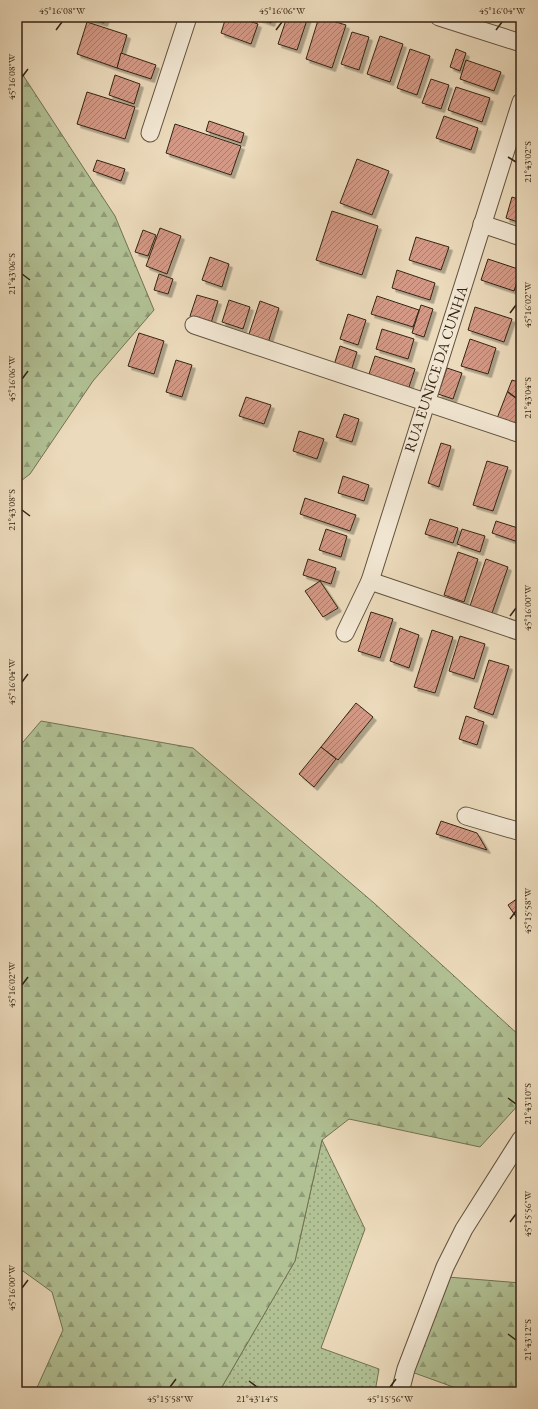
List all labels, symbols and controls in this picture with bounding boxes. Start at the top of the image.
text: 45°16'08"W [39,4,86,17]
text: 45°16'06"W [259,4,306,17]
text: 45°16'04"W [479,4,526,17]
text: 45°16'08"W [5,53,18,100]
text: 21°43'02"S [521,141,534,183]
text: 21°43'06"S [5,253,18,295]
text: 45°16'02"W [521,281,534,328]
street label: RUA EUNICE DA CUNHA [400,283,472,455]
text: 45°16'06"W [5,355,18,402]
text: 21°43'04"S [521,377,534,419]
text: 21°43'08"S [5,489,18,531]
text: 45°16'00"W [521,584,534,631]
text: 45°16'04"W [5,658,18,705]
text: 45°15'58"W [521,887,534,934]
text: 45°16'02"W [5,961,18,1008]
text: 21°43'10"S [521,1083,534,1125]
text: 45°15'56"W [521,1190,534,1237]
text: 45°16'00"W [5,1264,18,1311]
text: 21°43'12"S [521,1319,534,1361]
text: 45°15'58"W [147,1392,194,1405]
text: 21°43'14"S [236,1392,278,1405]
text: 45°15'56"W [367,1392,414,1405]

